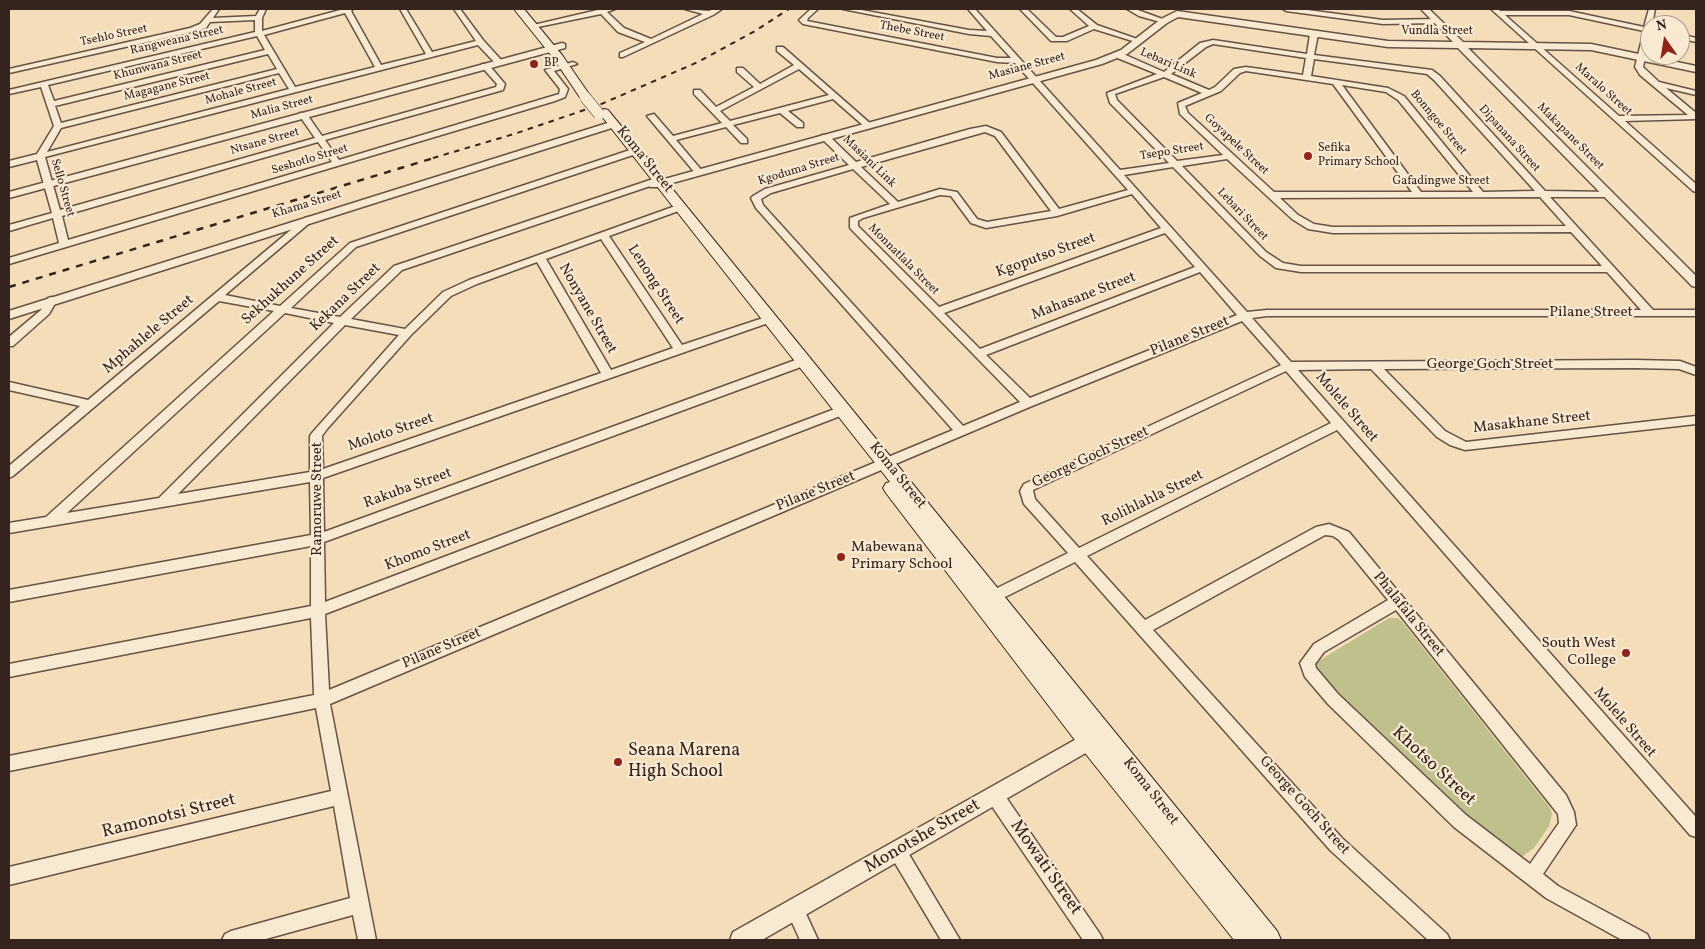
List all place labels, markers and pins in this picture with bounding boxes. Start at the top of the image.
place label: BP [544,57,558,71]
marker: BP [528,58,540,70]
place label: Sefika Primary School [1318,142,1399,170]
marker: Sefika Primary School [1302,150,1314,162]
place label: Mabewana Primary School [851,539,953,574]
marker: Mabewana Primary School [835,551,847,563]
place label: South West College [1541,635,1616,670]
marker: South West College [1620,647,1632,659]
place label: Seana Marena High School [628,741,740,784]
marker: Seana Marena High School [612,756,624,768]

